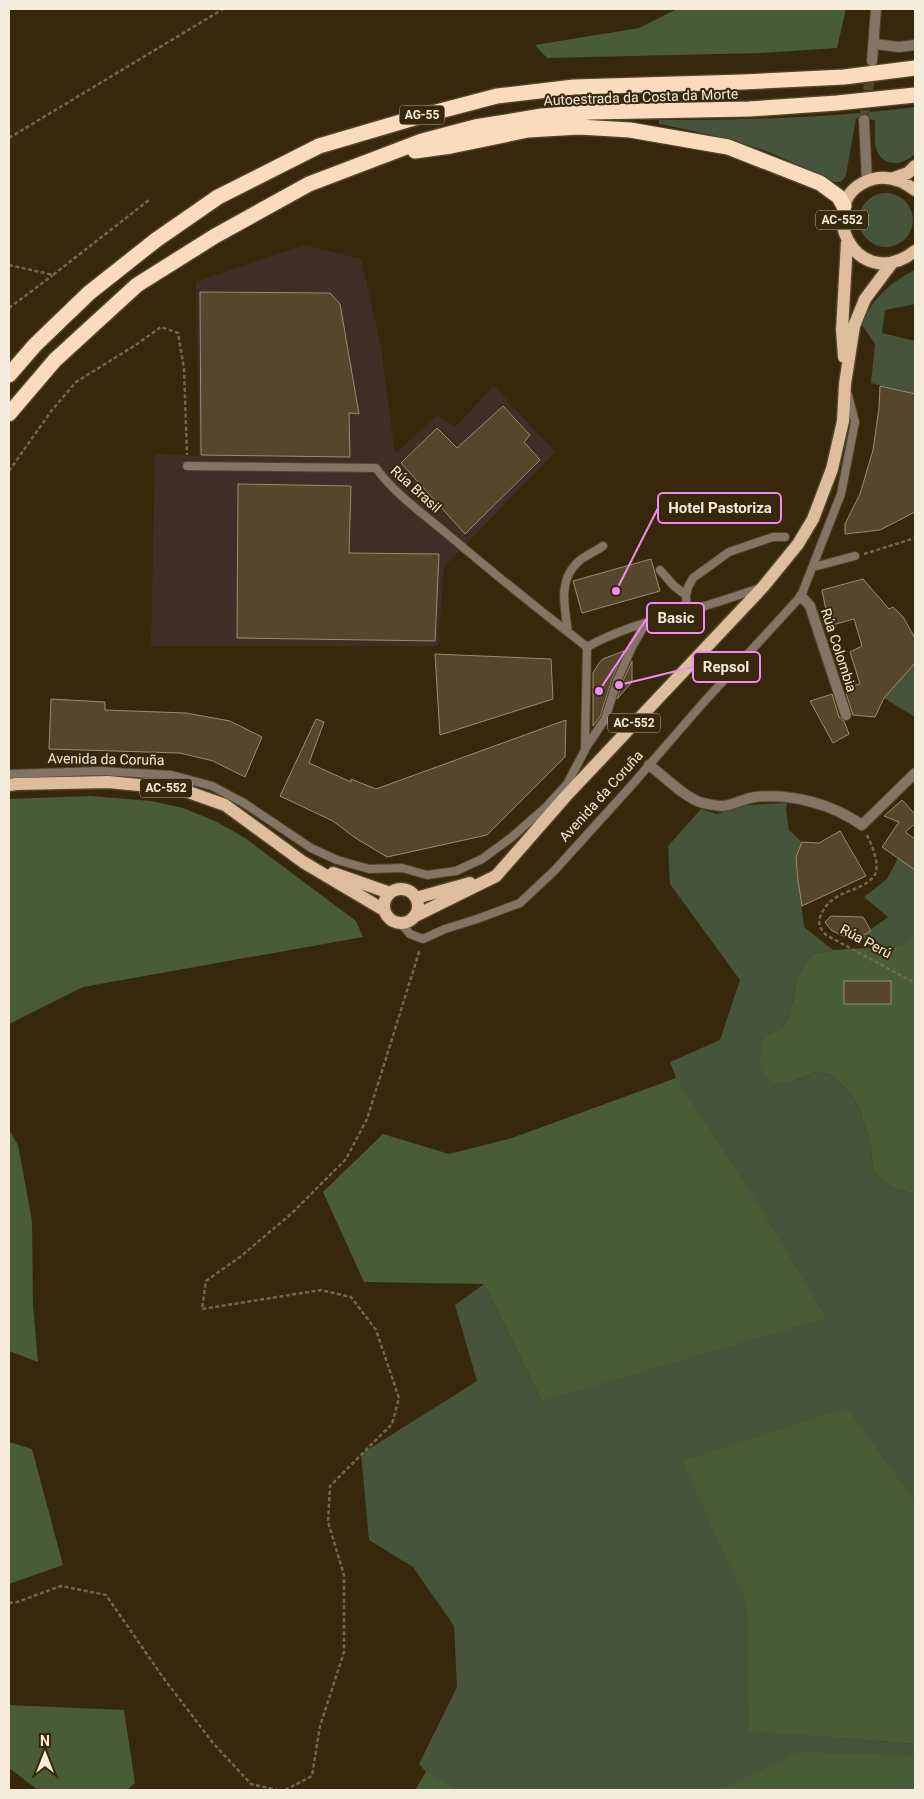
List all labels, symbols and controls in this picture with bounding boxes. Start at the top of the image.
street label: Autoestrada da Costa da Morte [543,86,739,108]
road number: AG-55 [400,106,444,124]
road number: AC-552 [816,210,868,230]
street label: Rúa Brasil [388,462,444,516]
callout: Hotel Pastoriza [658,493,781,523]
text: Hotel Pastoriza [668,499,772,517]
callout: Basic [647,603,704,633]
street label: Rúa Colombia [818,606,860,694]
text: Basic [657,609,695,627]
callout: Repsol [693,652,760,682]
text: Repsol [703,658,749,676]
road number: AC-552 [608,714,660,732]
street label: Avenida da Coruña [556,747,646,845]
street label: Avenida da Coruña [47,750,165,768]
road number: AC-552 [140,778,192,798]
street label: Rúa Perú [837,921,895,961]
north arrow [20,1729,70,1779]
text: N [40,1733,50,1749]

